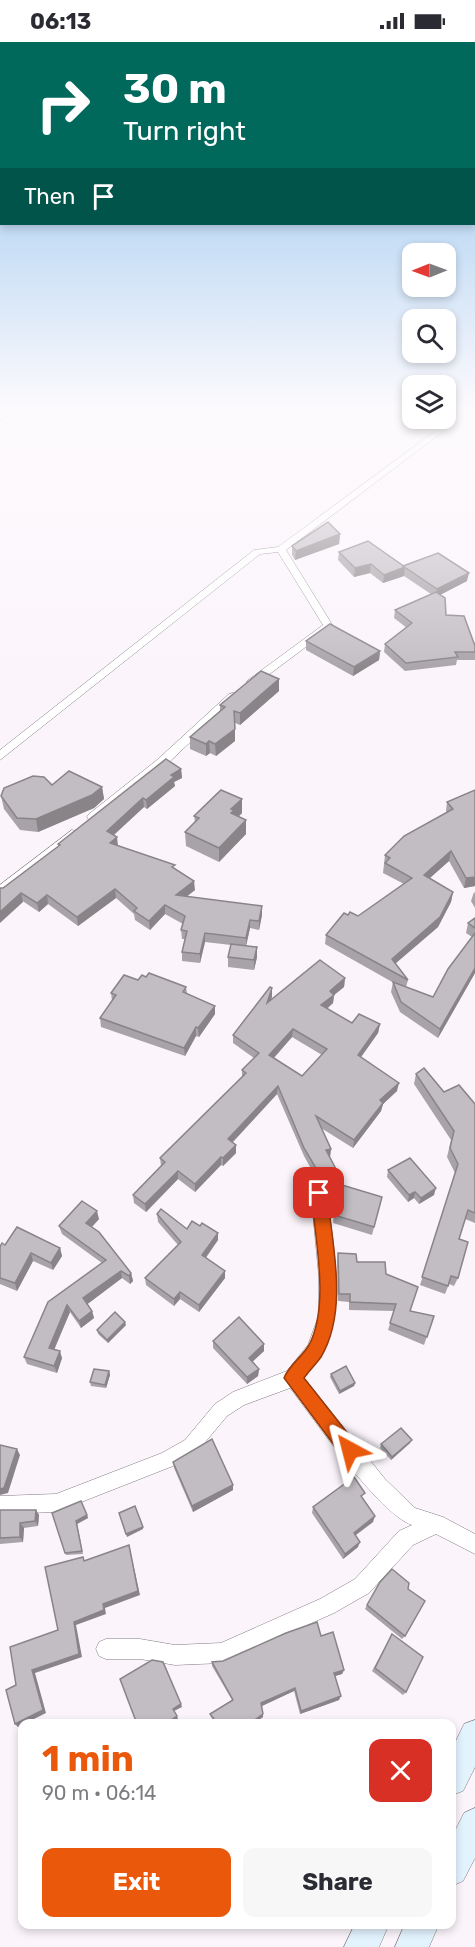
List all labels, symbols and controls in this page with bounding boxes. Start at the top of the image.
text: 06:13 [30,8,91,35]
text: 30 m [123,64,227,114]
icon: right [24,66,102,144]
text: Turn right [123,115,246,147]
icon: arrive [87,180,120,213]
text: Then [24,183,75,210]
north arrow [402,243,456,297]
map controls [402,243,456,429]
button: search [402,309,456,363]
button: layers [402,375,456,429]
pin [293,1167,344,1218]
icon: arrive [302,1176,335,1209]
position arrow [318,1418,382,1482]
text: 1 min [42,1737,134,1780]
button: close [369,1739,432,1802]
text: 90 m · 06:14 [42,1781,157,1805]
button: Exit [42,1848,231,1917]
button: Share [243,1848,432,1917]

